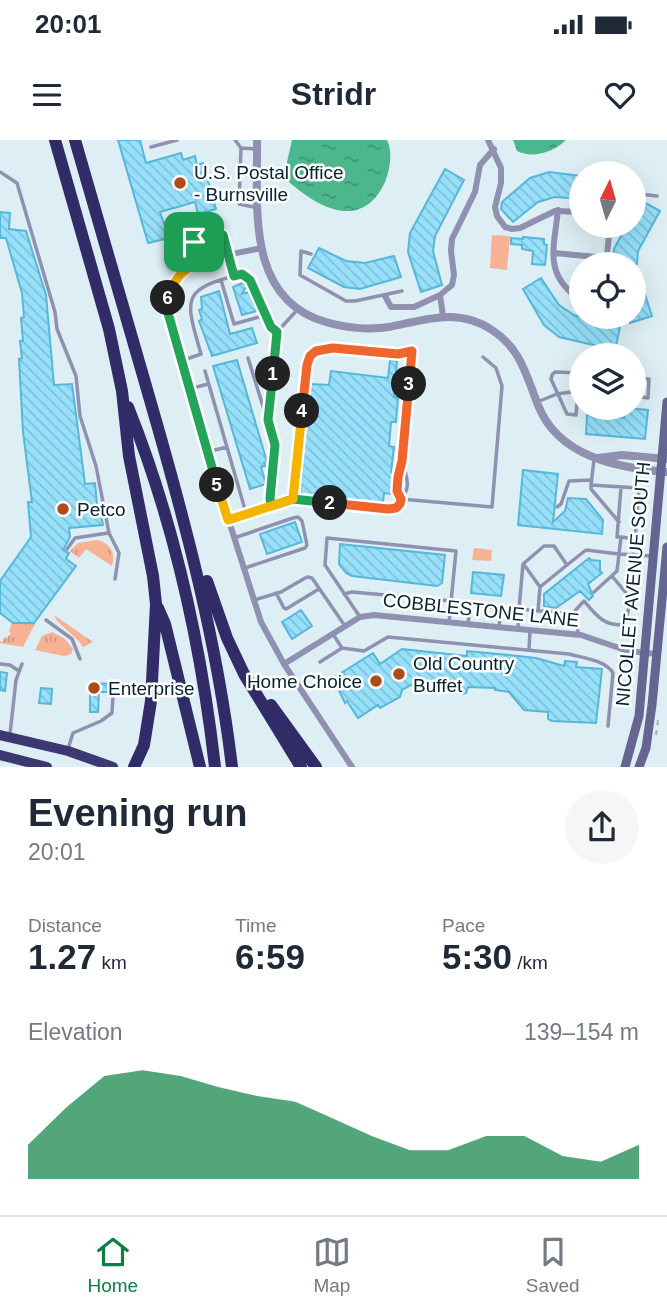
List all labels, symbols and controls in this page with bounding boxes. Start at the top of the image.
text: 20:01 [35,9,102,39]
icon: menu [28,76,66,114]
text: Stridr [291,76,376,112]
icon: heart [601,76,639,114]
north arrow [569,161,646,238]
map controls [569,161,646,420]
place label: U.S. Postal Office - Burnsville [194,162,344,205]
marker: U.S. Postal Office - Burnsville [172,175,188,191]
pin [164,212,224,272]
icon: arrive [175,223,213,261]
button: locate [569,252,646,329]
pin: 6 [150,280,186,316]
text: 6 [162,287,173,308]
button: layers [569,343,646,420]
pin: 1 [256,356,290,392]
text: 1 [267,363,278,384]
pin: 3 [392,366,426,402]
text: 3 [403,373,414,394]
pin: 4 [284,394,320,428]
text: 4 [296,400,307,421]
street label: NICOLLET AVENUE SOUTH [612,461,654,707]
pin: 5 [200,468,234,502]
text: 5 [211,474,222,495]
pin: 2 [312,486,348,520]
text: 2 [324,492,335,513]
place label: Petco [77,499,126,520]
marker: Petco [55,501,71,517]
street label: COBBLESTONE LANE [382,589,580,631]
place label: Old Country Buffet [413,653,515,696]
marker: Old Country Buffet [391,666,407,682]
place label: Home Choice [247,671,362,692]
marker: Home Choice [368,673,384,689]
place label: Enterprise [108,678,195,699]
marker: Enterprise [86,680,102,696]
button: share [565,790,639,864]
text: Evening run [28,792,248,834]
text: 20:01 [28,839,86,865]
text: Distance [28,915,102,936]
text: Time [235,915,277,936]
text: Pace [442,915,485,936]
text: 1.27 [28,937,96,976]
text: 6:59 [235,937,305,976]
text: 5:30 [442,937,512,976]
text: km [96,952,127,973]
text: /km [512,952,548,973]
text: Elevation [28,1019,123,1045]
text: 139–154 m [524,1019,639,1045]
tab: Home [87,1233,138,1297]
tab: Map [313,1233,351,1297]
tab: Saved [526,1233,580,1297]

